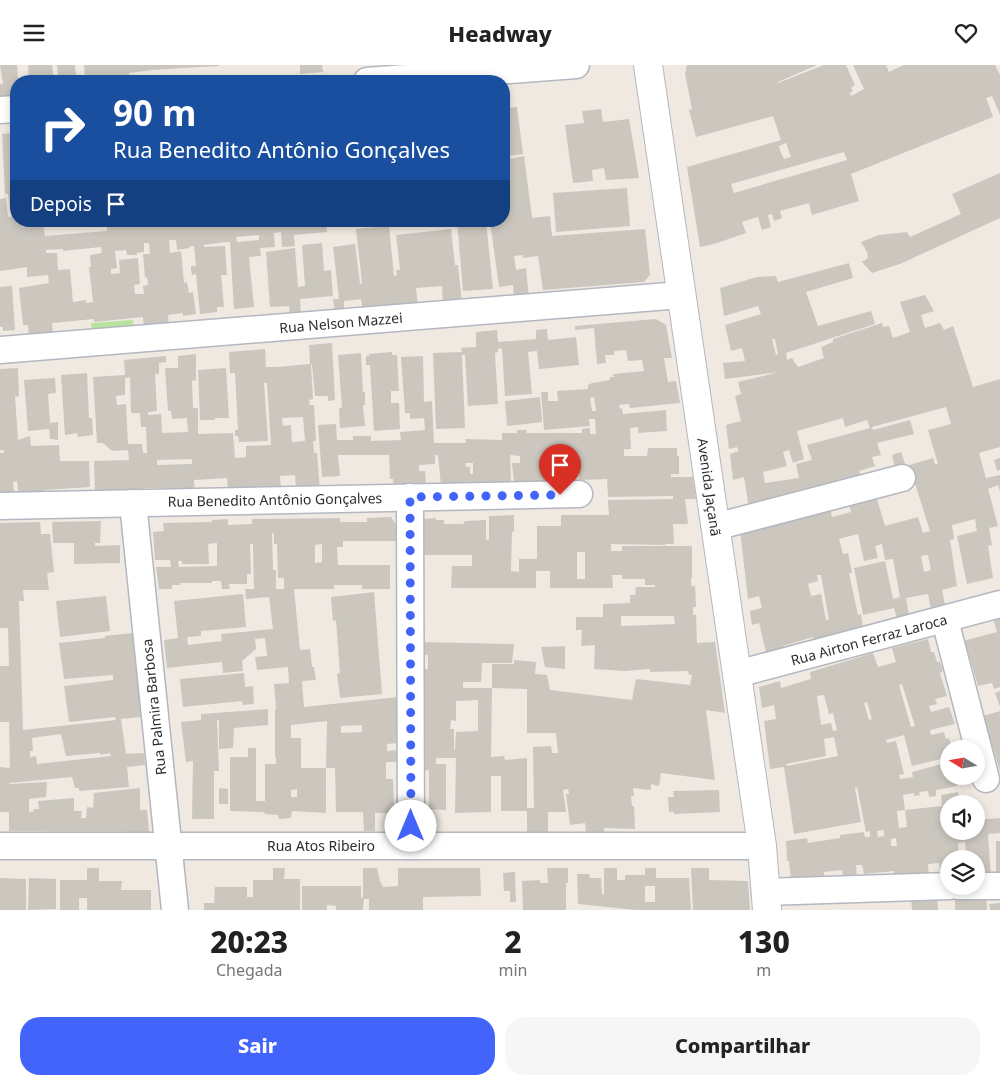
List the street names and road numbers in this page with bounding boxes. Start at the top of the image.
street label: Rua Nelson Mazzei [279,308,403,337]
street label: Avenida Jaçanã [693,437,726,537]
street label: Rua Benedito Antônio Gonçalves [168,488,383,511]
street label: Rua Airton Ferraz Laroca [789,609,949,670]
street label: Rua Palmira Barbosa [137,638,170,776]
street label: Rua Atos Ribeiro [267,836,375,855]

